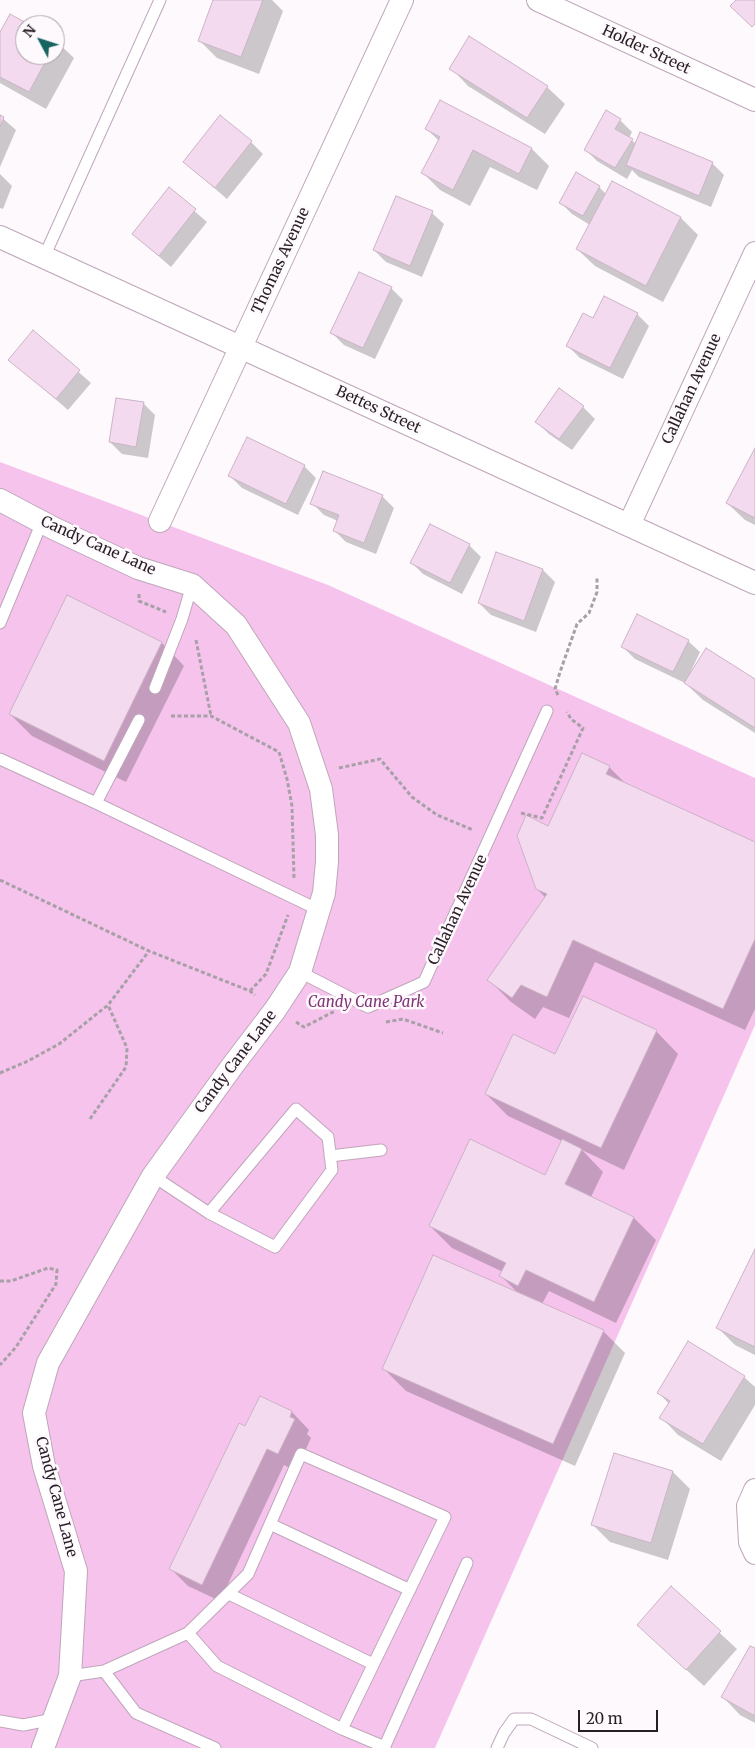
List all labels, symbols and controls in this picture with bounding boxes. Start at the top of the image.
north arrow [15,15,65,65]
text: N [19,21,40,41]
street label: Holder Street [599,22,693,78]
street label: Thomas Avenue [248,205,314,317]
street label: Callahan Avenue [659,331,725,447]
street label: Bettes Street [333,382,423,438]
street label: Candy Cane Lane [38,513,158,579]
street label: Callahan Avenue [425,852,491,968]
park label: Candy Cane Park [308,994,424,1012]
street label: Candy Cane Lane [192,1007,280,1117]
street label: Candy Cane Lane [31,1435,81,1559]
scale bar [580,1700,660,1732]
text: 20 m [586,1709,623,1728]

